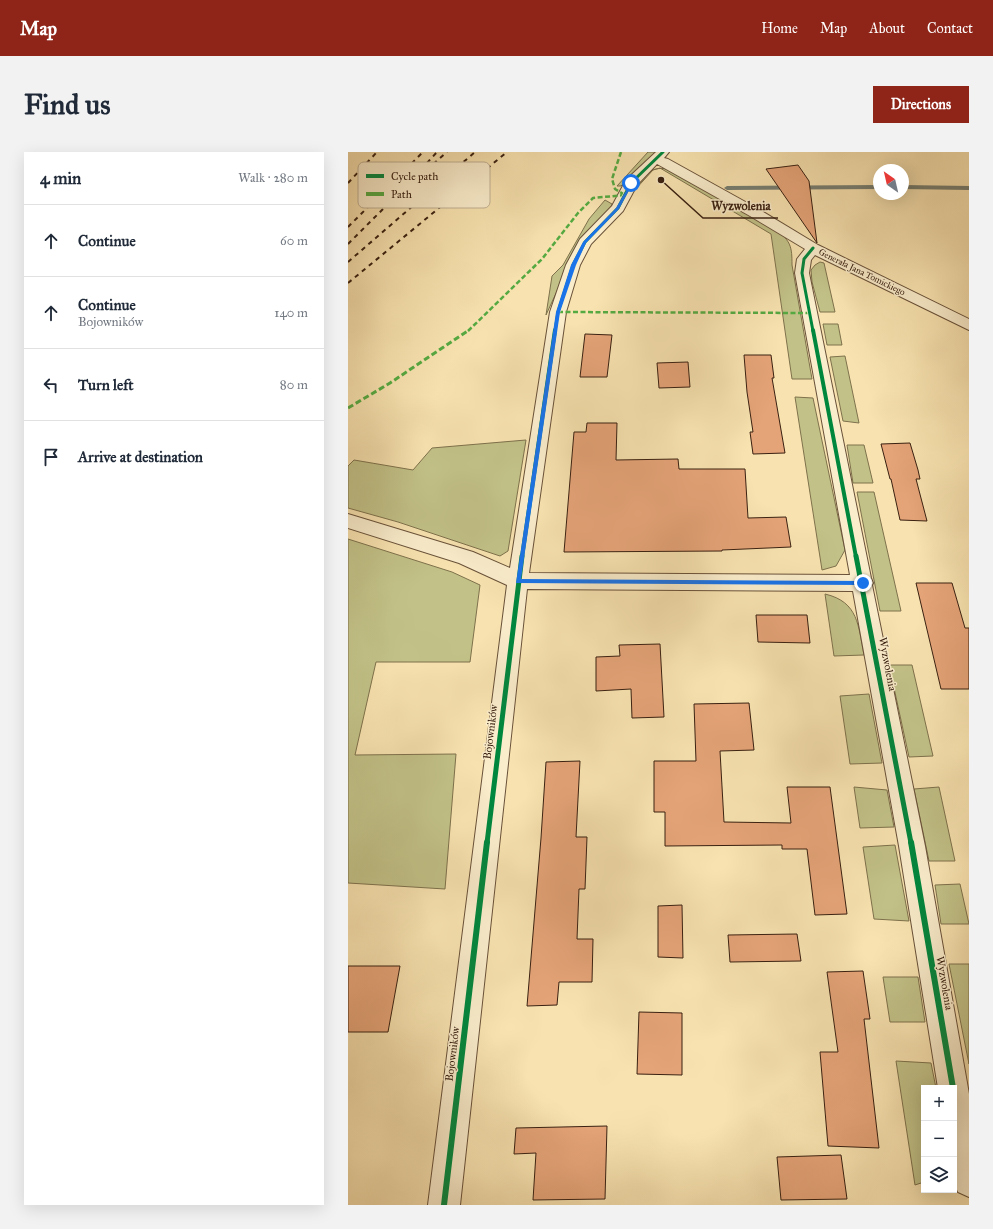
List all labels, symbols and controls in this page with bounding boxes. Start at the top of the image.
text: Map [20,17,57,40]
text: Home [761,20,798,37]
text: Map [820,20,847,37]
text: About [869,20,905,37]
text: Contact [927,20,973,37]
button: Directions [873,86,969,123]
text: Find us [24,87,110,122]
legend [358,162,490,208]
north arrow [873,164,909,200]
text: 4 min [40,168,81,189]
text: Walk · 280 m [238,170,308,186]
text: Cycle path [391,170,438,183]
route start [622,174,640,192]
text: Path [391,188,412,201]
callout: Wyzwolenia [703,194,778,218]
text: Wyzwolenia [711,199,772,214]
icon: ahead [40,230,62,252]
text: Continue [78,232,136,250]
text: 60 m [280,233,308,249]
street label: Generała Jana Tomickiego [817,246,908,298]
text: Continue [78,296,136,314]
icon: ahead [40,302,62,324]
text: 140 m [274,305,308,321]
text: Bojowników [78,314,143,330]
icon: left [40,374,62,396]
text: Turn left [78,376,134,394]
text: 80 m [280,377,308,393]
icon: arrive [40,446,62,468]
text: Arrive at destination [78,448,203,466]
route end [854,574,872,592]
street label: Wyzwolenia [876,636,899,692]
street label: Bojowników [481,703,500,760]
street label: Wyzwolenia [933,955,956,1011]
street label: Bojowników [443,1025,462,1082]
map controls [921,1085,957,1193]
button: + [921,1085,957,1121]
button: − [921,1121,957,1157]
button: layers [921,1157,957,1193]

